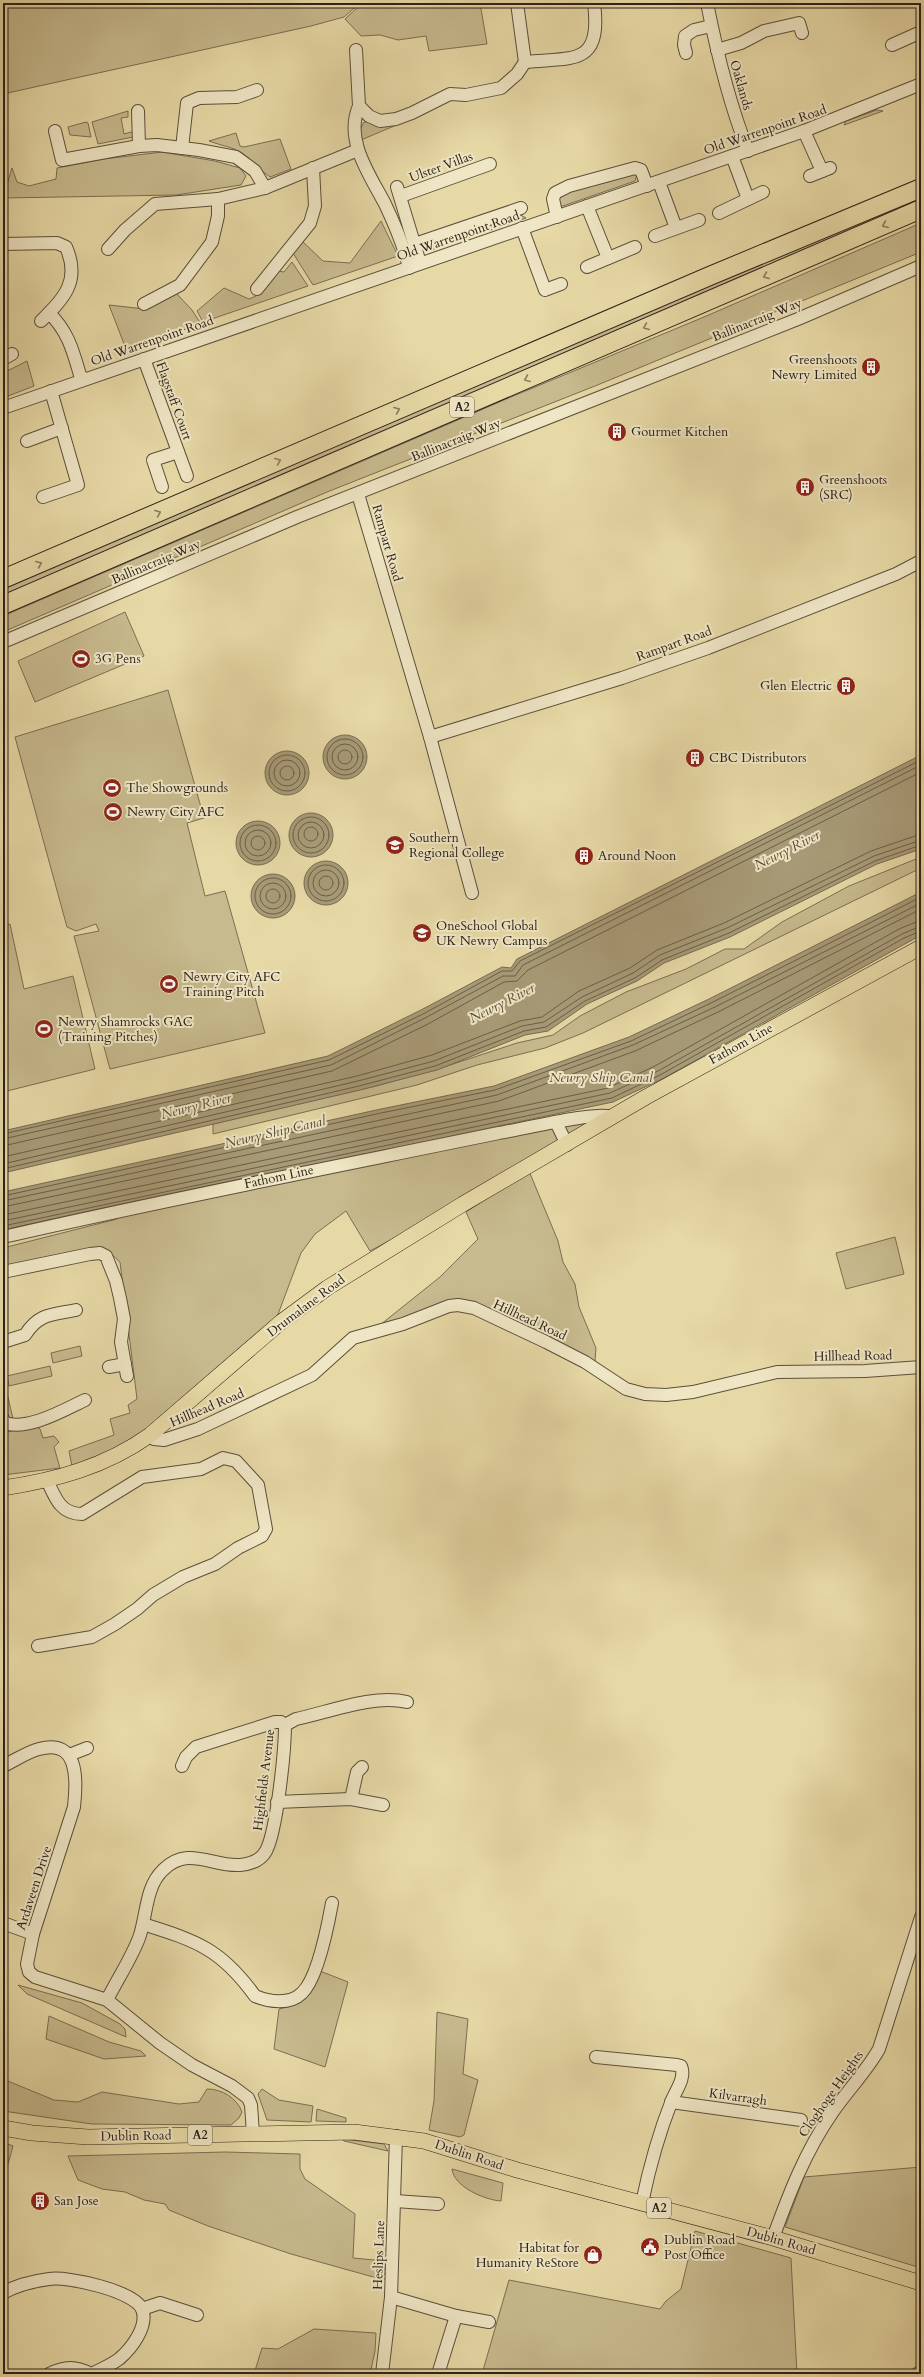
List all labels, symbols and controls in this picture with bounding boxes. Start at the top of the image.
street label: Oaklands [725,58,757,112]
street label: Old Warrenpoint Road [701,100,829,159]
street label: Ulster Villas [407,147,475,187]
street label: Old Warrenpoint Road [394,206,522,265]
one-way arrow [882,220,889,228]
one-way arrow [762,271,770,279]
street label: Ballinacraig Way [709,294,805,346]
street label: Old Warrenpoint Road [88,311,216,370]
one-way arrow [643,323,650,331]
place label: Greenshoots Newry Limited [771,351,857,384]
building icon: Greenshoots Newry Limited [860,356,882,378]
street label: Flagstaff Court [152,359,196,443]
one-way arrow [524,374,531,382]
road number: A2 [450,397,474,417]
one-way arrow [393,407,401,415]
street label: Ballinacraig Way [408,414,504,466]
building icon: Gourmet Kitchen [606,421,628,443]
place label: Gourmet Kitchen [631,423,729,441]
one-way arrow [274,458,281,466]
place label: Greenshoots (SRC) [819,471,887,504]
building icon: Greenshoots (SRC) [794,476,816,498]
street label: Rampart Road [367,503,407,584]
one-way arrow [155,509,162,517]
street label: Ballinacraig Way [109,535,203,589]
one-way arrow [34,561,42,569]
street label: Rampart Road [634,622,714,666]
sports icon: 3G Pens [70,648,92,670]
place label: 3G Pens [95,650,141,668]
building icon: Glen Electric [835,675,857,697]
place label: Glen Electric [760,677,832,695]
building icon: CBC Distributors [684,747,706,769]
place label: CBC Distributors [709,749,807,767]
sports icon: The Showgrounds [101,777,123,799]
place label: The Showgrounds [126,779,228,797]
sports icon: Newry City AFC [102,801,124,823]
place label: Newry City AFC [127,803,224,821]
water label: Newry River [751,825,824,875]
place label: Southern Regional College [409,829,504,862]
school or university icon: Southern Regional College [384,834,406,856]
building icon: Around Noon [573,845,595,867]
place label: Around Noon [598,847,677,865]
place label: OneSchool Global UK Newry Campus [436,917,547,950]
school or university icon: OneSchool Global UK Newry Campus [411,922,433,944]
place label: Newry City AFC Training Pitch [183,968,280,1001]
sports icon: Newry City AFC Training Pitch [158,973,180,995]
water label: Newry River [466,978,539,1028]
place label: Newry Shamrocks GAC (Training Pitches) [58,1013,193,1046]
sports icon: Newry Shamrocks GAC (Training Pitches) [33,1018,55,1040]
street label: Fathom Line [706,1019,776,1069]
water label: Newry Ship Canal [549,1068,654,1087]
water label: Newry River [159,1088,233,1124]
water label: Newry Ship Canal [222,1111,329,1153]
street label: Fathom Line [243,1161,315,1193]
street label: Drumalane Road [263,1271,349,1341]
street label: Hillhead Road [490,1295,570,1345]
street label: Hillhead Road [813,1346,893,1366]
street label: Hillhead Road [167,1384,247,1432]
street label: Highfields Avenue [249,1728,279,1832]
street label: Ardaveen Drive [12,1844,56,1932]
street label: Cloghoge Heights [794,2047,868,2141]
street label: Kilvarragh [708,2084,768,2110]
road number: A2 [188,2125,212,2145]
street label: Dublin Road [100,2126,172,2146]
street label: Dublin Road [432,2135,506,2175]
building icon: San Jose [29,2190,51,2212]
place label: San Jose [54,2192,99,2210]
road number: A2 [647,2198,671,2218]
street label: Heslips Lane [369,2220,389,2290]
street label: Dublin Road [744,2223,818,2259]
place label: Dublin Road Post Office [664,2231,735,2264]
public building icon: Dublin Road Post Office [639,2236,661,2258]
place label: Habitat for Humanity ReStore [476,2239,579,2272]
shop icon: Habitat for Humanity ReStore [582,2244,604,2266]

